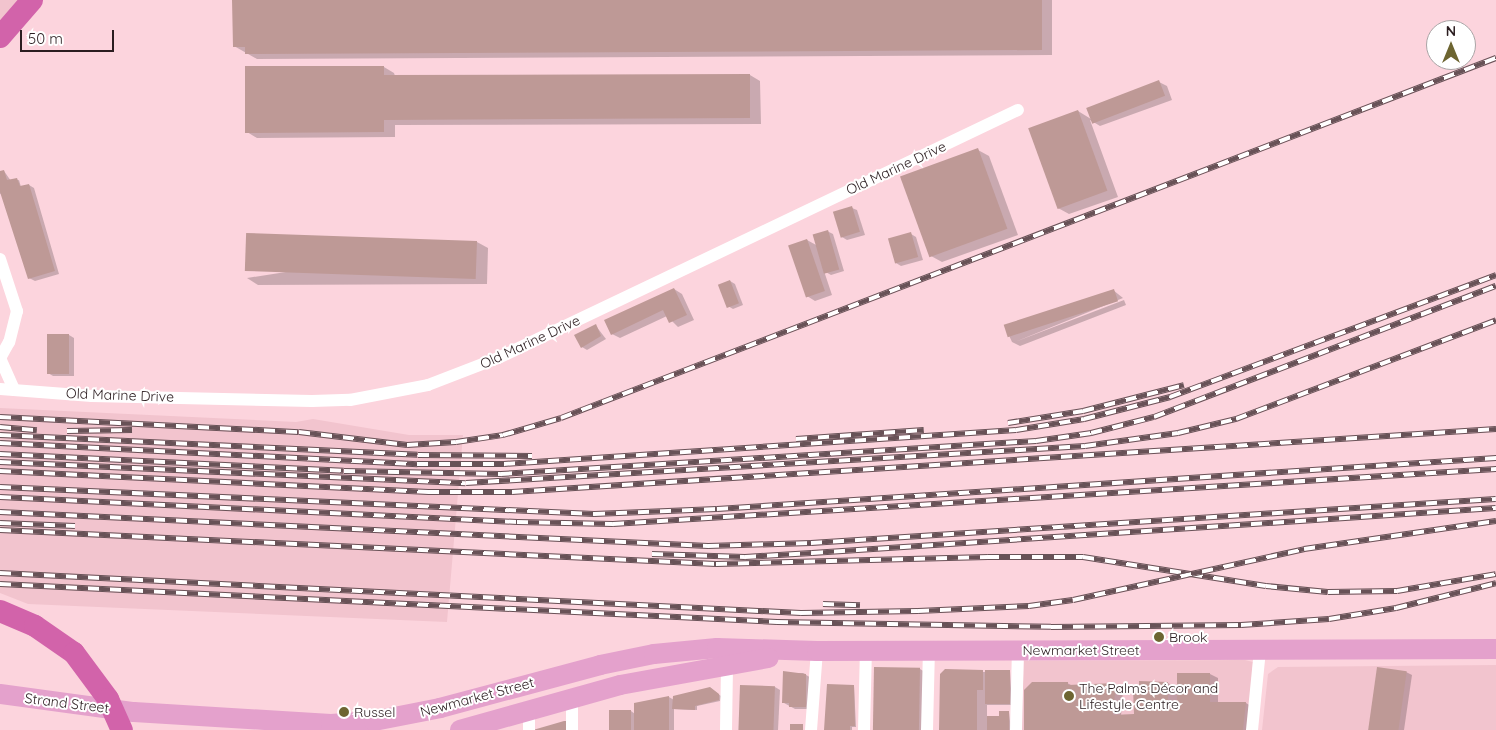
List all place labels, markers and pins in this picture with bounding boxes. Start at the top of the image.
place label: Brook [1169,629,1208,645]
marker: Brook [1153,631,1165,643]
place label: The Palms Décor and Lifestyle Centre [1079,680,1218,712]
marker: The Palms Décor and Lifestyle Centre [1063,690,1075,702]
place label: Russel [354,704,395,720]
marker: Russel [338,706,350,718]

